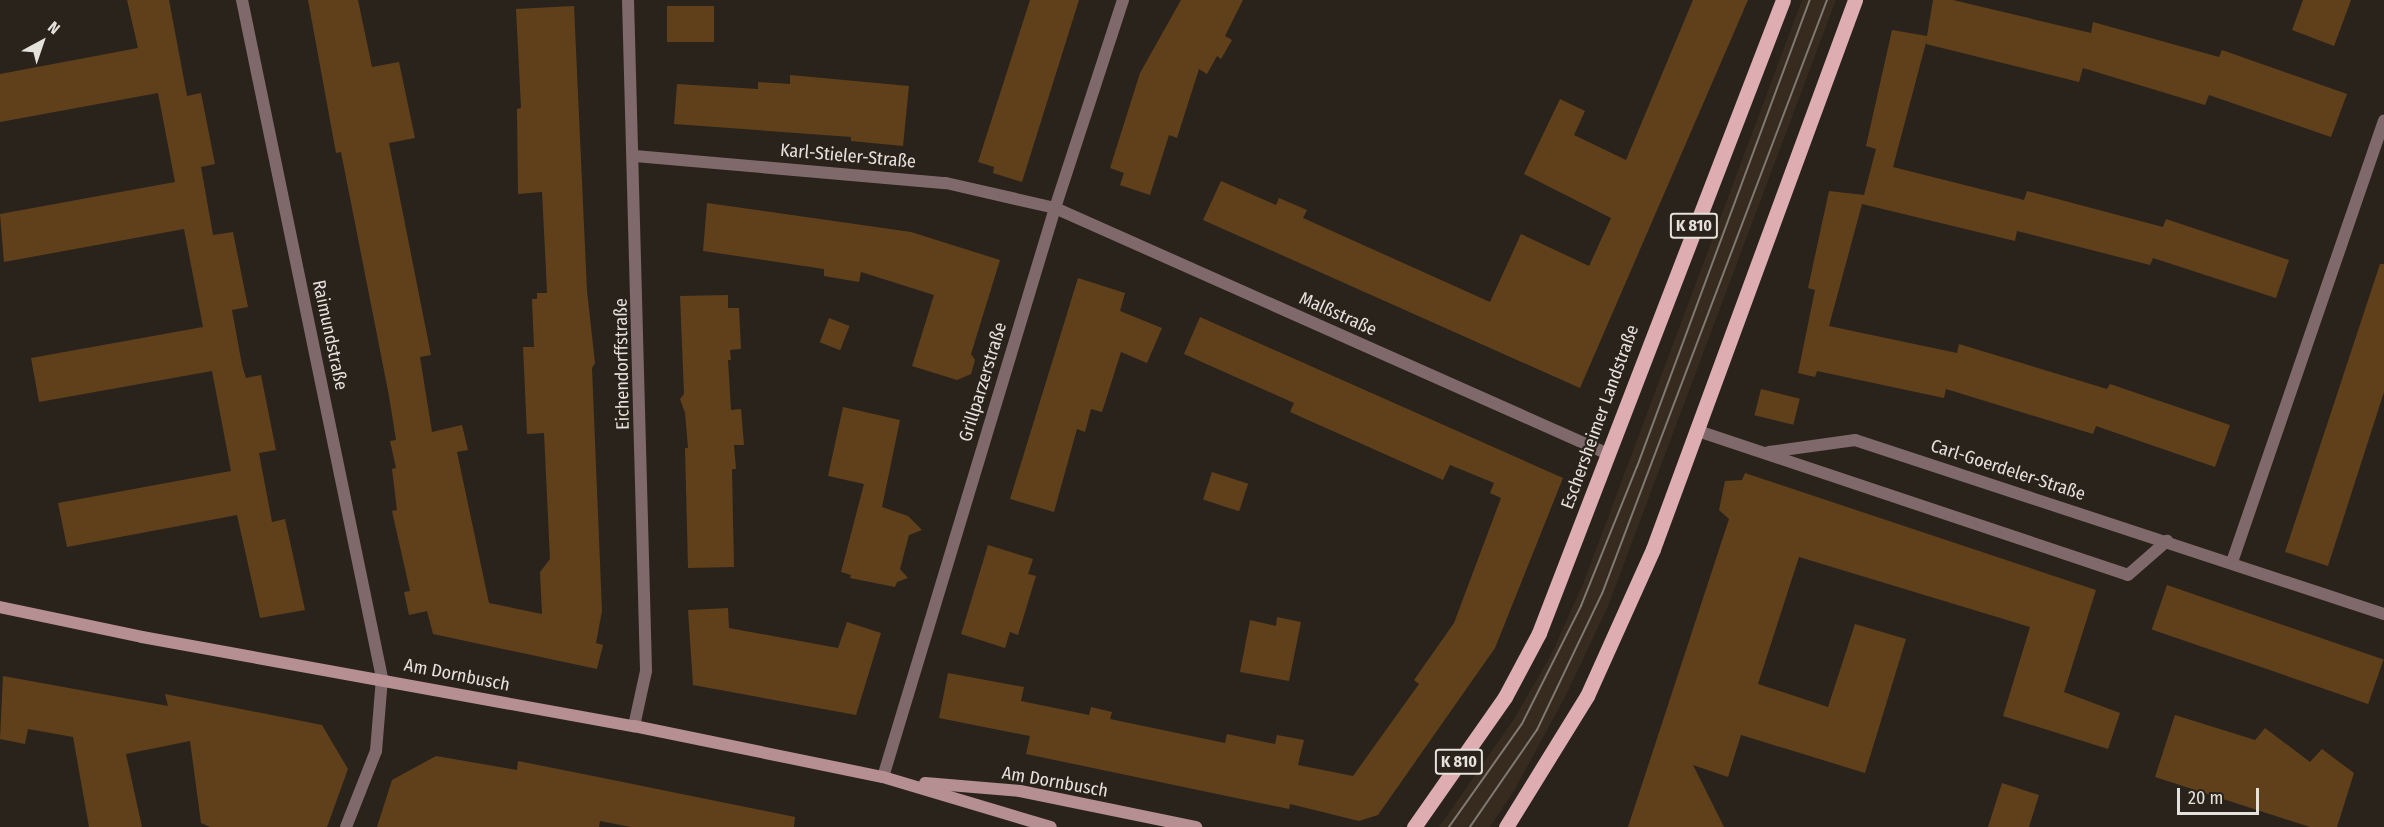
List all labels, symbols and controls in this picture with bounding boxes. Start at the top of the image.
north arrow [12,12,72,72]
text: N [44,17,64,38]
street label: Karl-Stieler-Straße [779,139,917,173]
road number: K 810 [1668,213,1720,239]
street label: Raimundstraße [308,278,352,392]
street label: Malßstraße [1296,287,1380,341]
street label: Eichendorffstraße [610,298,634,430]
street label: Grillparzerstraße [955,320,1011,444]
street label: Eschersheimer Landstraße [1557,322,1643,512]
street label: Carl-Goerdeler-Straße [1928,435,2088,505]
street label: Am Dornbusch [402,654,512,696]
road number: K 810 [1434,749,1484,775]
street label: Am Dornbusch [1000,762,1110,802]
scale bar [2180,776,2262,814]
text: 20 m [2188,787,2223,809]

